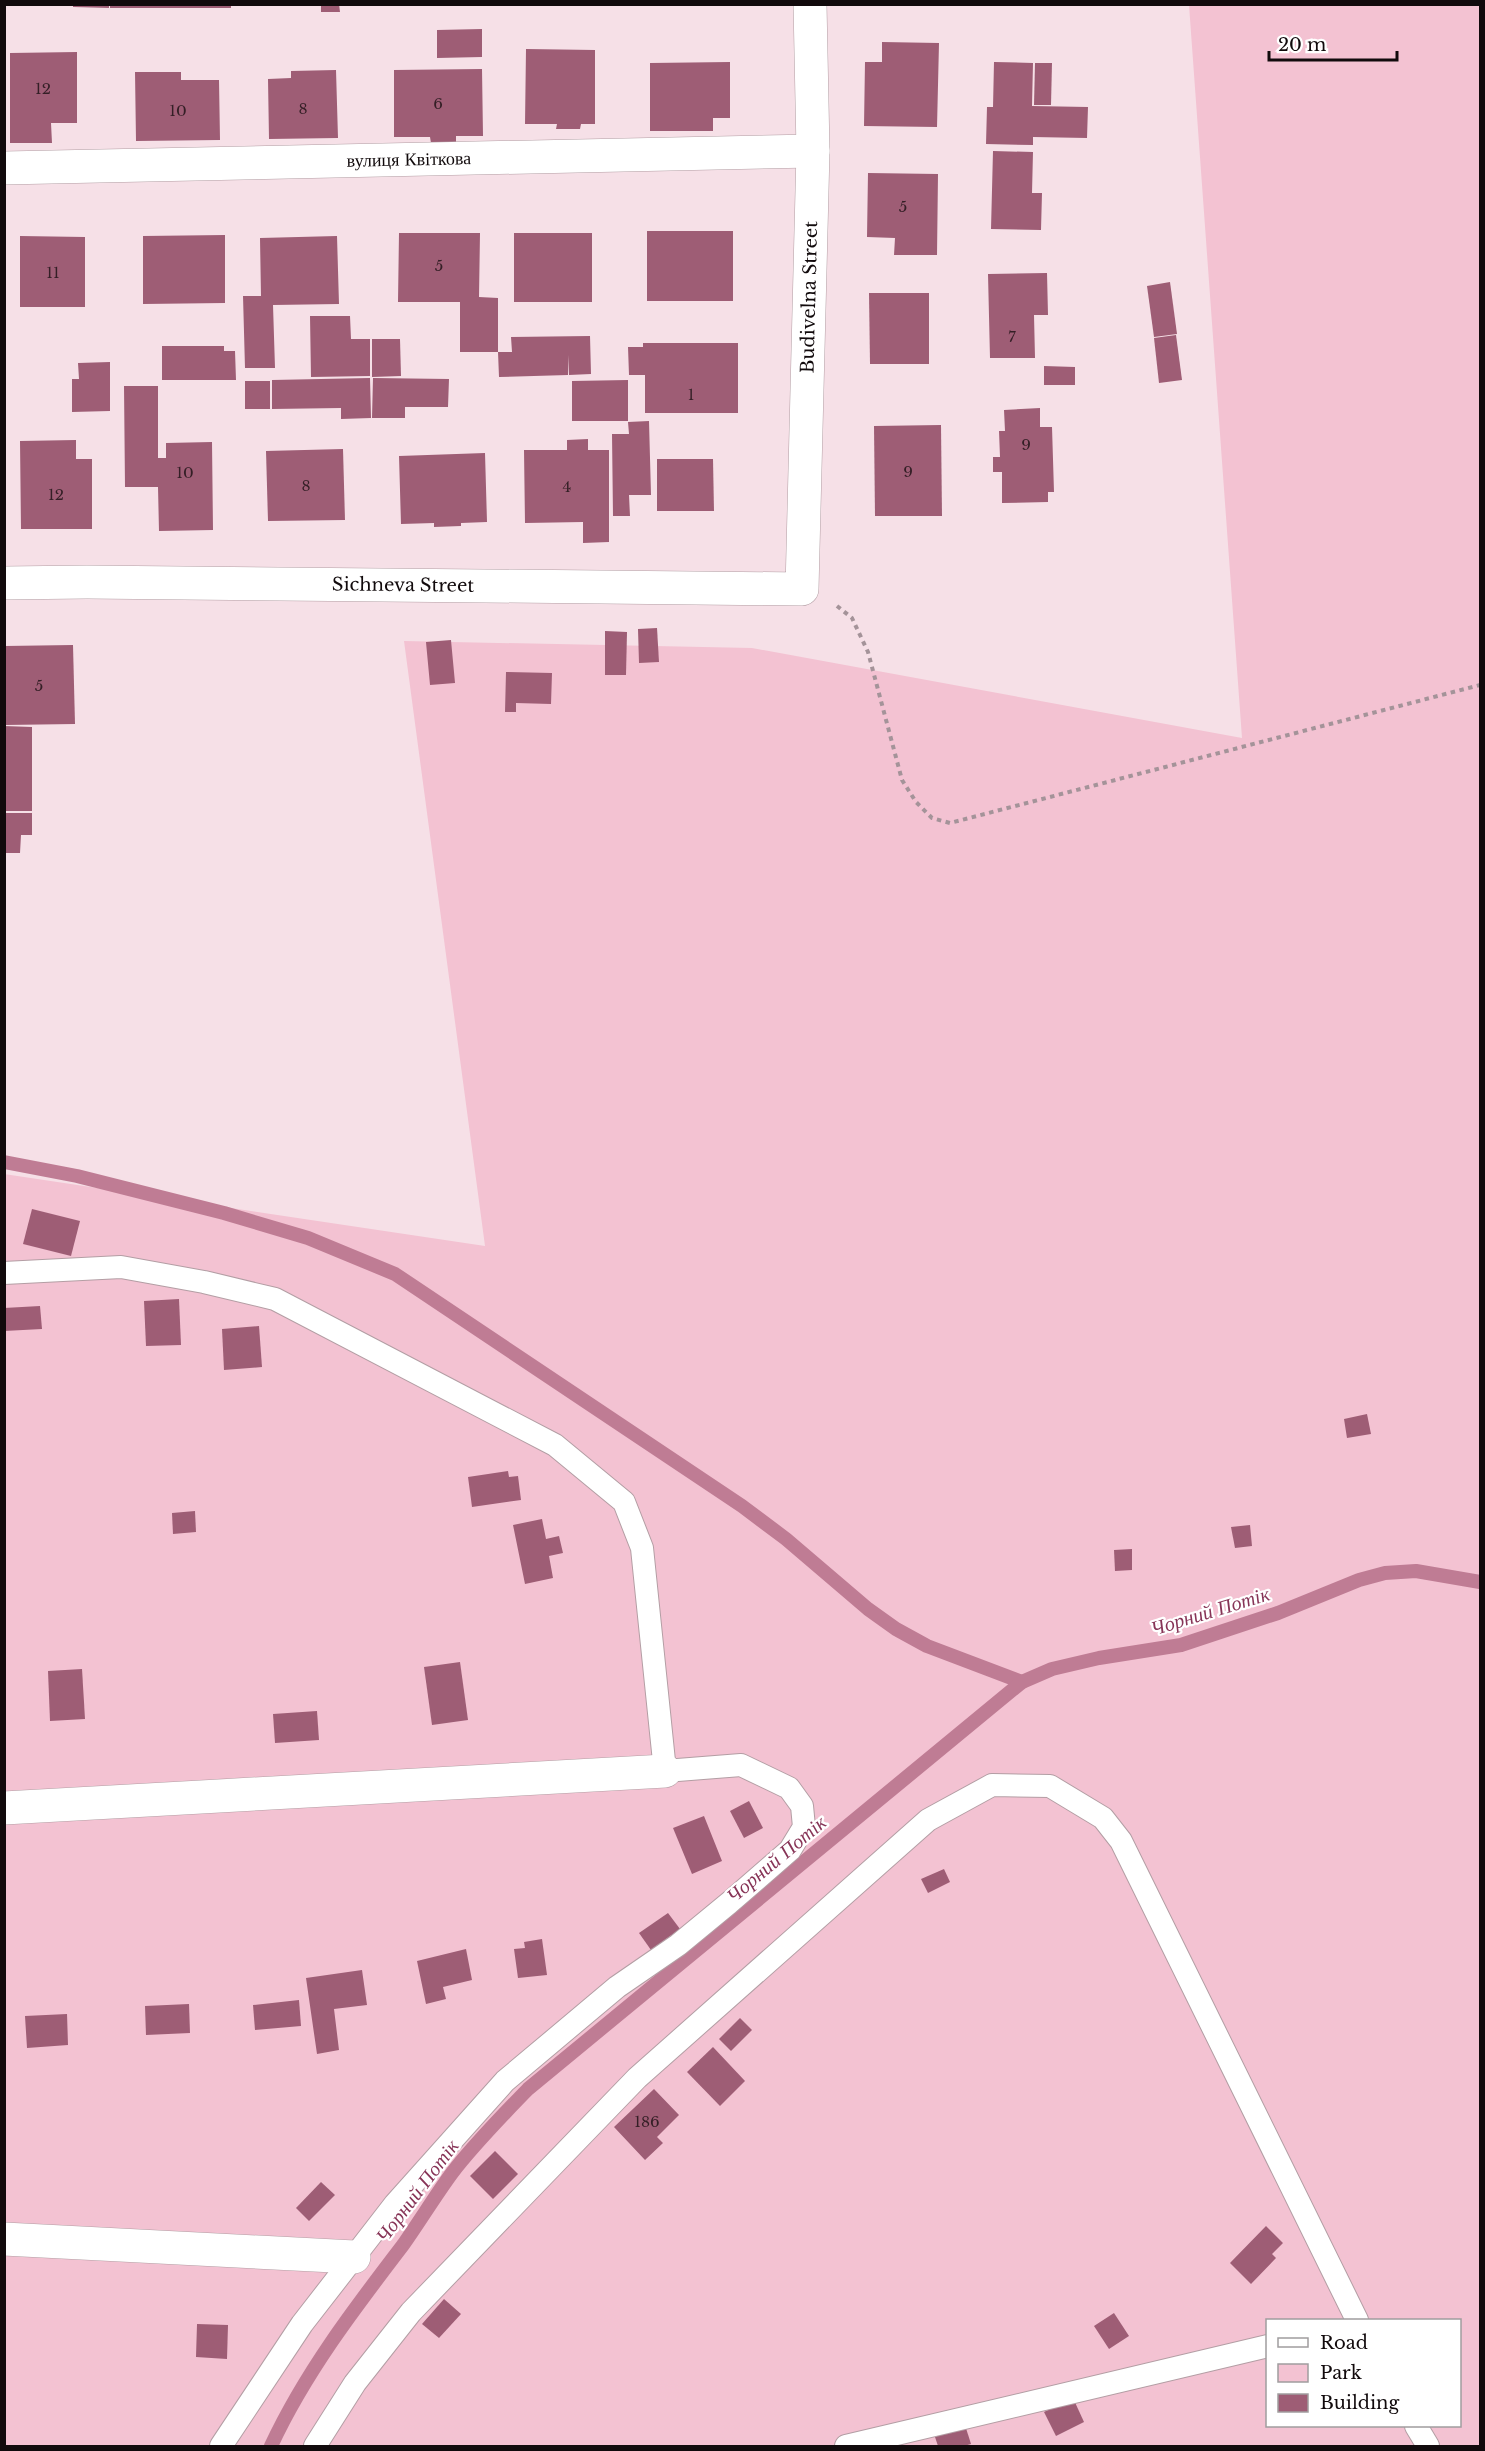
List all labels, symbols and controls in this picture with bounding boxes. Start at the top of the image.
scale bar [1269,24,1396,62]
text: 20 m [1278,34,1326,56]
house number: 12 [35,79,51,98]
house number: 6 [433,94,443,113]
house number: 8 [298,99,308,118]
house number: 10 [169,101,187,120]
street label: вулиця Квіткова [347,147,471,172]
house number: 5 [899,197,907,216]
street label: Budivelna Street [796,221,822,374]
house number: 5 [435,256,443,275]
house number: 11 [46,263,60,282]
house number: 7 [1008,327,1016,346]
house number: 1 [688,385,694,404]
house number: 9 [1021,435,1031,454]
house number: 9 [903,462,913,481]
house number: 10 [176,463,194,482]
house number: 8 [301,476,311,495]
house number: 4 [563,477,571,496]
house number: 12 [48,485,64,504]
street label: Sichneva Street [332,573,474,597]
house number: 5 [35,676,43,695]
water label: Чорний Потік [1148,1581,1273,1640]
water label: Чорний Потік [721,1810,831,1908]
house number: 186 [634,2112,660,2131]
water label: Чорний Потік [370,2134,464,2247]
legend [1266,2319,1461,2427]
text: Road [1320,2332,1368,2354]
text: Park [1320,2362,1362,2384]
text: Building [1320,2392,1399,2414]

